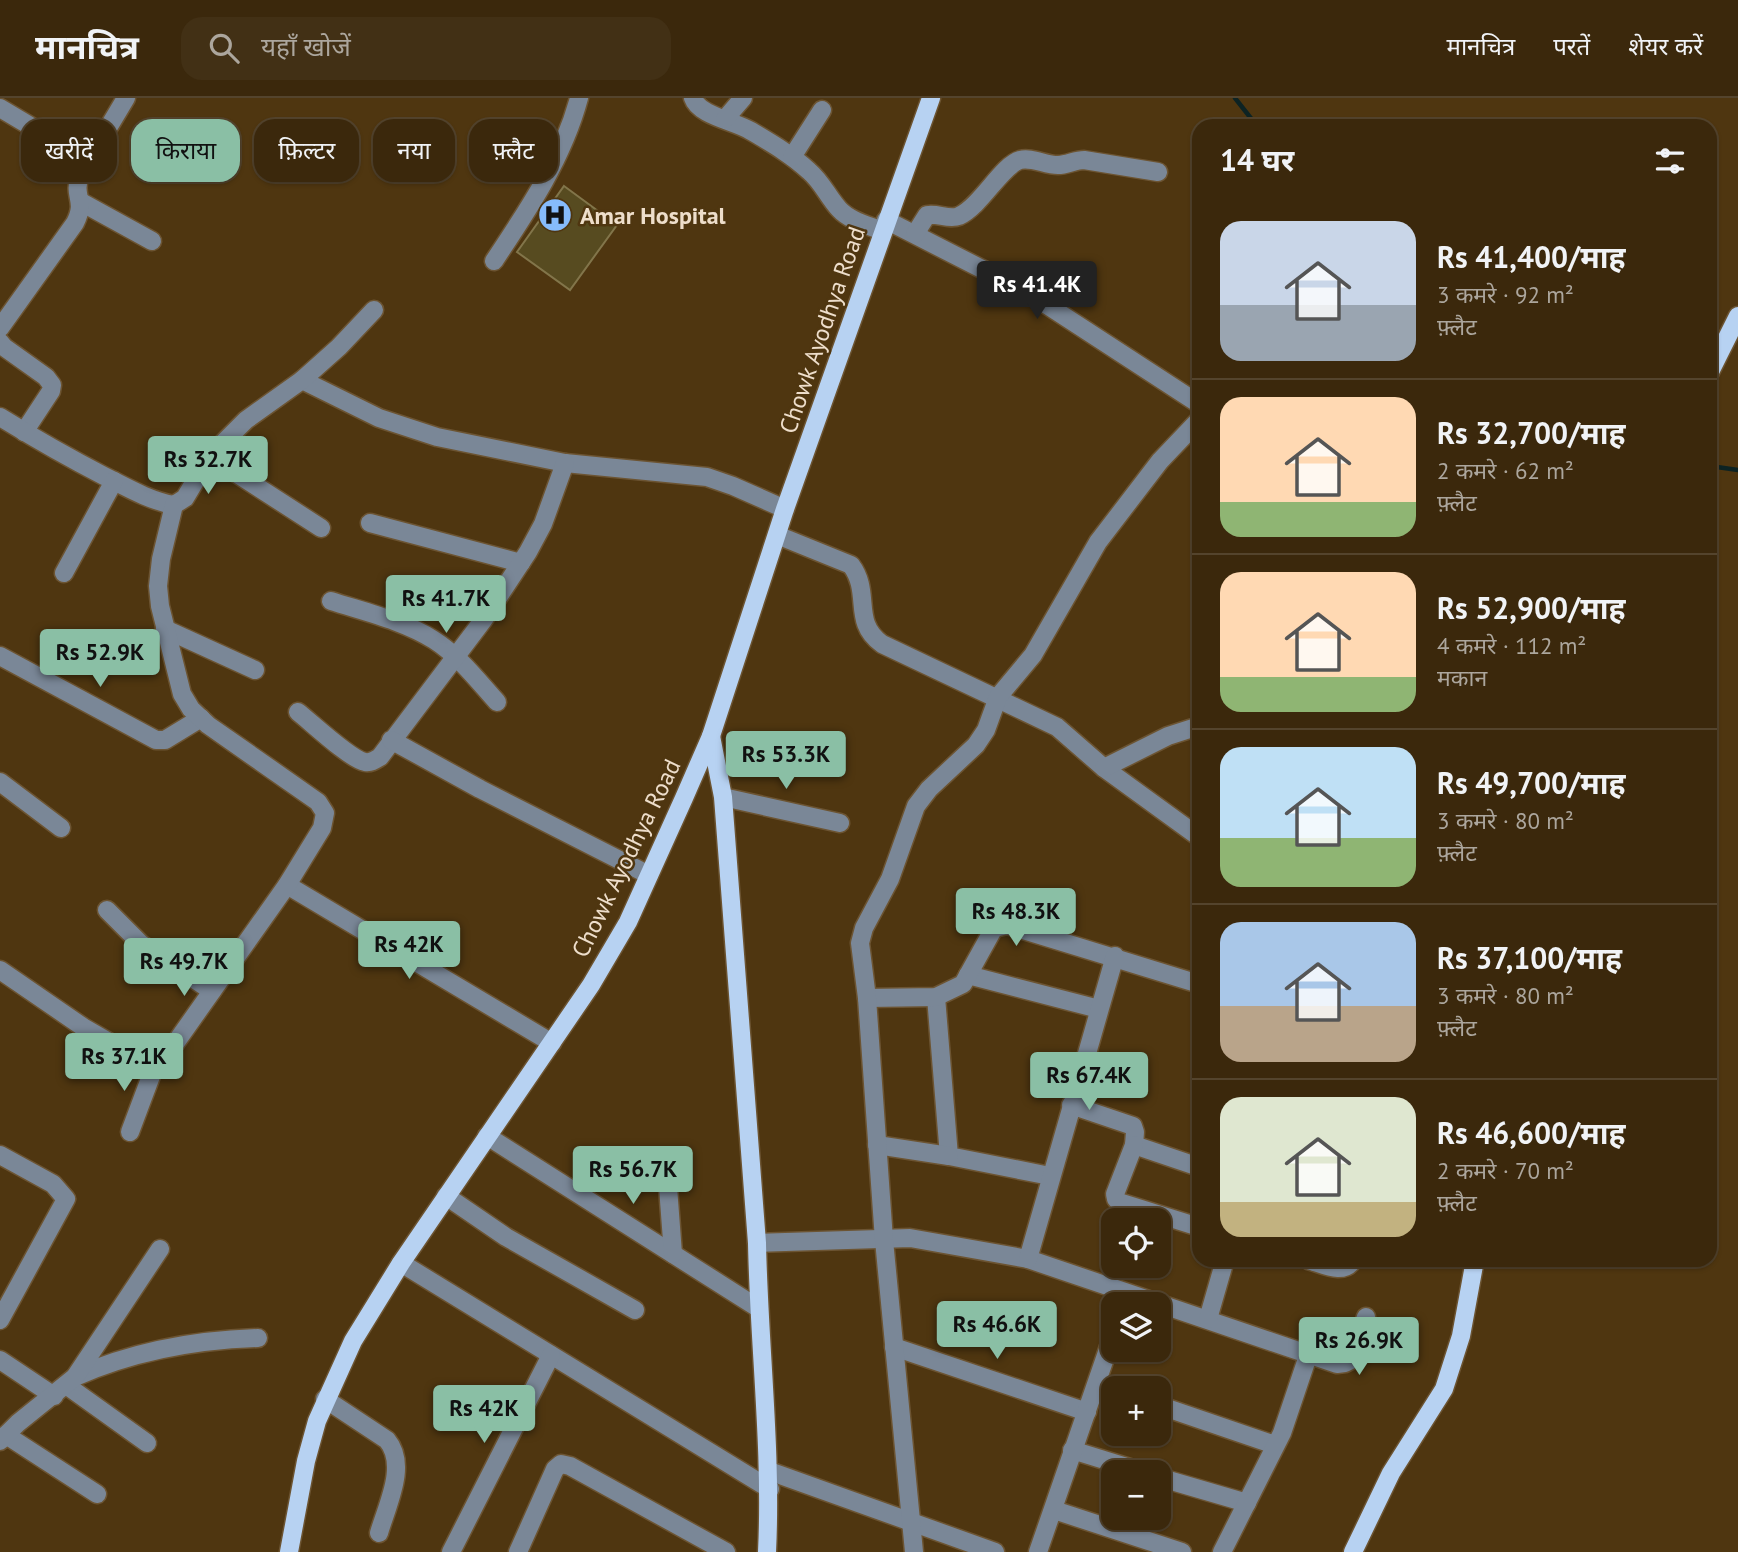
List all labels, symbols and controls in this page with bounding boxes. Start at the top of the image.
search box [181,17,671,80]
text: मानचित्र [35,25,139,68]
icon: search [205,29,243,67]
text: यहाँ खोजें [261,30,351,63]
text: मानचित्र [1447,31,1515,62]
text: परतें [1553,31,1590,62]
text: शेयर करें [1628,31,1703,62]
chip: खरीदें [21,119,117,182]
chip: किराया [131,119,240,182]
chip: फ़िल्टर [254,119,359,182]
chip: नया [373,119,455,182]
chip: फ़्लैट [469,119,558,182]
text: 14 घर [1220,140,1294,179]
icon: filters [1651,142,1689,180]
hospital icon: Amar Hospital [536,196,574,234]
place label: Amar Hospital [580,200,727,231]
street label: Chowk Ayodhya Road [772,222,872,438]
text: Rs 41,400/माह [1437,237,1626,276]
icon: home [1276,249,1360,333]
pin: Rs 41.4K [965,262,1109,321]
text: Rs 41.4K [993,269,1081,298]
text: 3 कमरे · 92 m² [1437,280,1574,309]
text: फ़्लैट [1437,312,1477,341]
text: Rs 32,700/माह [1437,413,1626,452]
icon: home [1276,425,1360,509]
pin: Rs 32.7K [136,436,280,496]
text: Rs 32.7K [164,444,252,473]
text: 2 कमरे · 62 m² [1437,456,1574,485]
text: फ़्लैट [1437,488,1477,517]
pin: Rs 41.7K [374,575,518,635]
text: Rs 41.7K [402,583,490,612]
text: Rs 52,900/माह [1437,588,1626,627]
icon: home [1276,600,1360,684]
pin: Rs 52.9K [28,630,172,689]
text: 4 कमरे · 112 m² [1437,631,1586,660]
text: Rs 52.9K [56,637,144,666]
text: मकान [1437,663,1487,692]
pin: Rs 53.3K [714,732,858,791]
text: Rs 53.3K [742,739,830,768]
street label: Chowk Ayodhya Road [565,754,687,962]
text: Rs 49,700/माह [1437,763,1626,802]
icon: home [1276,775,1360,859]
text: 3 कमरे · 80 m² [1437,806,1574,835]
text: फ़्लैट [1437,838,1477,867]
pin: Rs 48.3K [944,888,1088,948]
text: Rs 48.3K [972,896,1060,925]
pin: Rs 42K [352,922,466,981]
text: Rs 42K [374,929,444,958]
text: Rs 37,100/माह [1437,938,1622,977]
pin: Rs 49.7K [112,939,256,998]
text: Rs 49.7K [140,946,228,975]
icon: home [1276,950,1360,1034]
text: 3 कमरे · 80 m² [1437,981,1574,1010]
text: फ़्लैट [1437,1013,1477,1042]
pin: Rs 37.1K [52,1034,196,1093]
text: Rs 37.1K [81,1041,167,1070]
pin: Rs 67.4K [1017,1052,1161,1112]
text: Rs 67.4K [1046,1060,1132,1089]
text: Rs 46,600/माह [1437,1113,1626,1152]
icon: home [1276,1125,1360,1209]
pin: Rs 56.7K [561,1146,705,1206]
text: Rs 56.7K [589,1154,677,1183]
text: 2 कमरे · 70 m² [1437,1156,1574,1185]
text: फ़्लैट [1437,1188,1477,1217]
map controls [1101,1208,1171,1530]
button: locate [1101,1208,1171,1278]
button: layers [1101,1292,1171,1362]
pin: Rs 46.6K [925,1302,1069,1361]
text: Rs 46.6K [953,1309,1041,1338]
pin: Rs 26.9K [1287,1318,1431,1377]
text: Rs 26.9K [1315,1325,1403,1354]
button: + [1101,1376,1171,1446]
pin: Rs 42K [427,1386,541,1445]
text: Rs 42K [449,1393,519,1422]
button: − [1101,1460,1171,1530]

